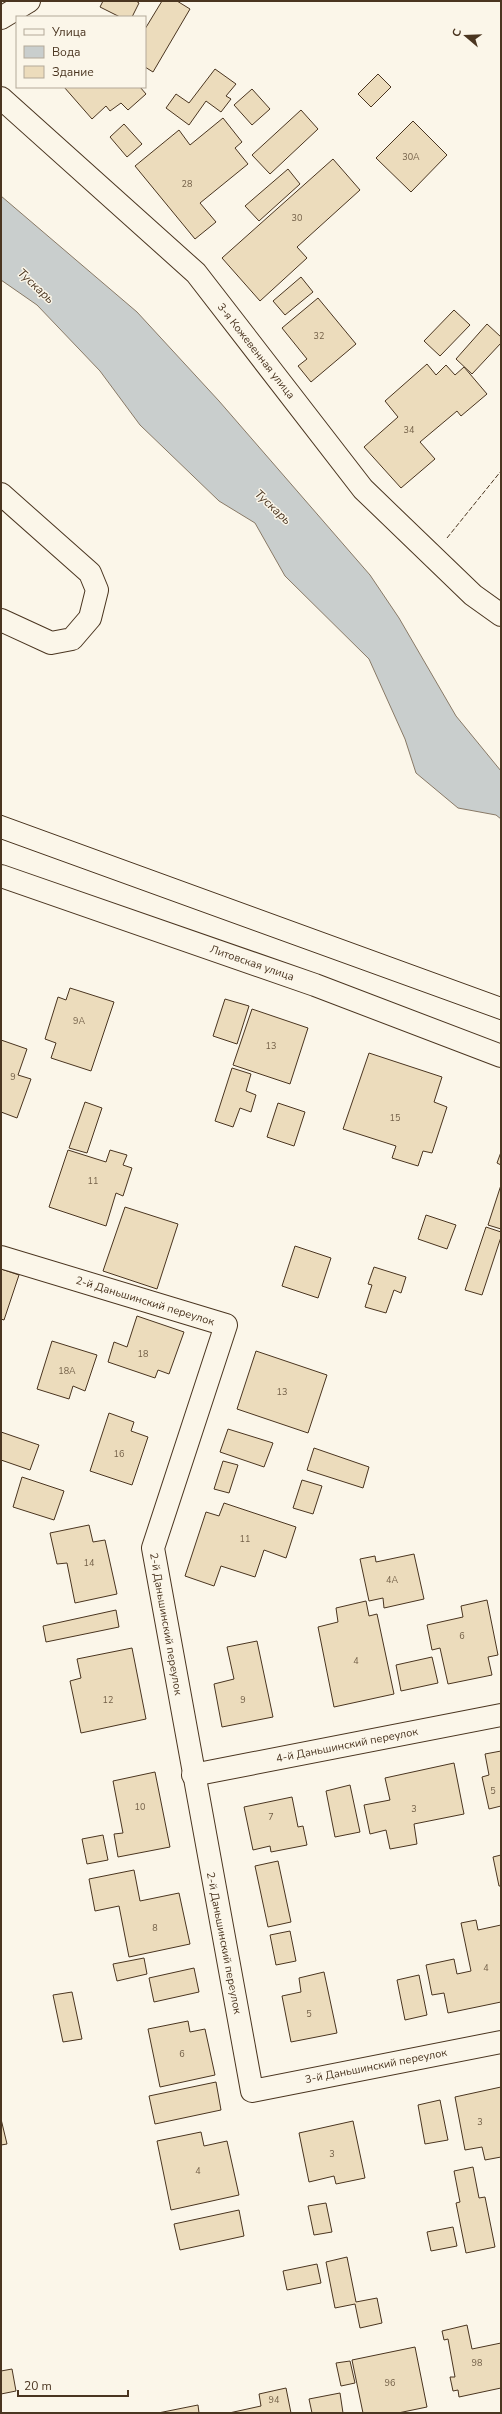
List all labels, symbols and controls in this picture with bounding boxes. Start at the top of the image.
legend [16,16,146,88]
north arrow [446,16,486,56]
text: Улица [51,24,86,40]
text: С [449,26,465,39]
text: Вода [52,44,80,60]
text: Здание [52,64,94,80]
house number: 30А [402,151,420,163]
house number: 28 [182,178,192,190]
house number: 30 [292,212,302,224]
water label: Тускарь [14,265,58,307]
street label: 3-я Кожевенная улица [214,300,298,402]
house number: 32 [314,330,324,342]
house number: 34 [404,424,415,436]
water label: Тускарь [251,486,295,528]
street label: Литовская улица [208,942,296,984]
house number: 9А [73,1015,85,1027]
house number: 13 [266,1040,276,1052]
house number: 9 [10,1071,16,1083]
house number: 15 [390,1112,400,1124]
house number: 11 [88,1175,98,1187]
street label: 2-й Даньшинский переулок [74,1273,216,1329]
house number: 18 [138,1348,148,1360]
house number: 18А [58,1365,76,1377]
house number: 13 [277,1386,287,1398]
house number: 16 [114,1448,124,1460]
house number: 11 [240,1533,250,1545]
street label: 2-й Даньшинский переулок [146,1552,186,1697]
house number: 14 [84,1557,95,1569]
house number: 4А [386,1574,398,1586]
house number: 6 [459,1630,465,1642]
house number: 4 [353,1655,359,1667]
house number: 12 [103,1694,113,1706]
house number: 9 [240,1694,246,1706]
street label: 4-й Даньшинский переулок [275,1724,419,1766]
house number: 5 [490,1785,496,1797]
house number: 10 [135,1801,145,1813]
house number: 3 [411,1803,417,1815]
house number: 7 [268,1811,274,1823]
street label: 2-й Даньшинский переулок [203,1871,245,2015]
house number: 8 [152,1922,158,1934]
house number: 4 [483,1962,489,1974]
house number: 5 [306,2008,312,2020]
street label: 3-й Даньшинский переулок [304,2045,448,2087]
house number: 6 [179,2048,185,2060]
house number: 3 [477,2116,483,2128]
house number: 3 [329,2148,335,2160]
house number: 4 [195,2165,201,2177]
house number: 98 [472,2357,482,2369]
scale bar [18,2372,128,2398]
house number: 96 [385,2377,395,2389]
text: 20 m [24,2378,52,2394]
house number: 94 [269,2394,280,2406]

